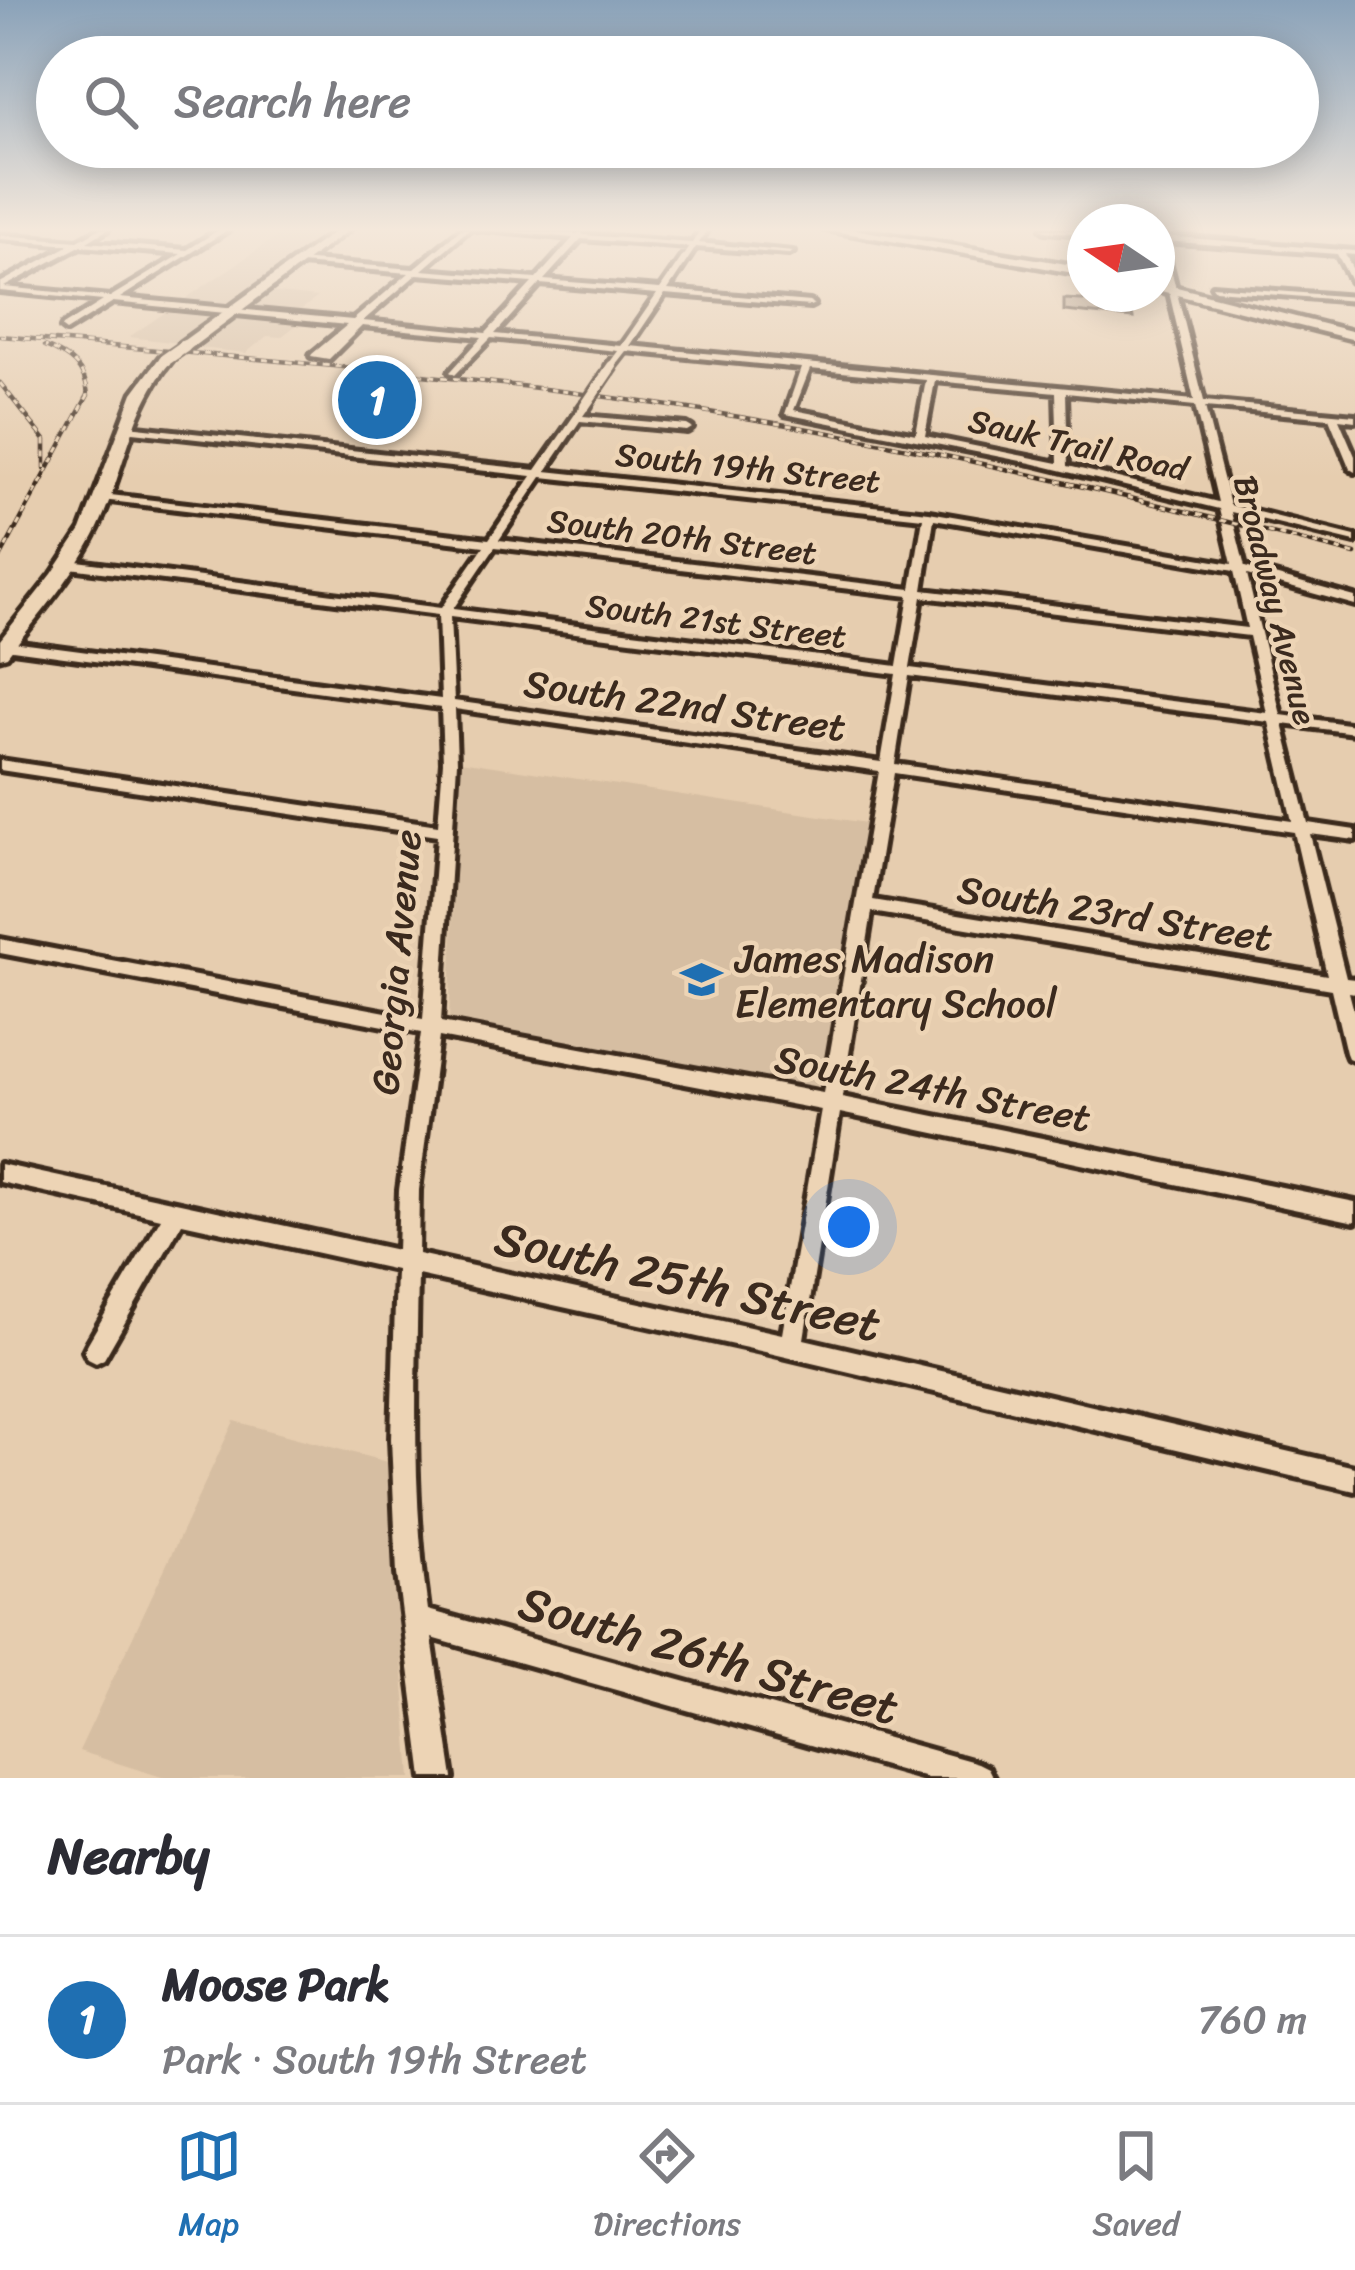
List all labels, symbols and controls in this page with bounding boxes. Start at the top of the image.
search box [36,36,1319,168]
text: Search here [174,62,411,142]
icon: search [78,69,144,135]
north arrow [1067,204,1175,312]
pin: 1 [338,355,416,445]
street label: Sauk Trail Road [963,392,1196,499]
street label: South 19th Street [613,425,883,511]
street label: Broadway Avenue [1216,469,1334,731]
street label: South 20th Street [544,492,820,582]
street label: South 21st Street [582,576,850,666]
street label: South 22nd Street [520,648,850,762]
street label: Georgia Avenue [350,826,442,1098]
street label: South 23rd Street [953,854,1277,972]
place label: James Madison Elementary School [733,924,1058,1038]
school or university icon: James Madison Elementary School [678,957,724,1003]
street label: South 24th Street [769,1024,1097,1152]
street label: South 25th Street [486,1195,890,1367]
your location [819,1197,879,1257]
street label: South 26th Street [509,1560,909,1750]
text: Nearby [48,1811,209,1901]
text: Moose Park [162,1945,390,2025]
text: 1 [79,1985,95,2054]
text: 760 m [1198,1985,1307,2054]
text: Park · South 19th Street [162,2025,587,2094]
tab: Map [176,2123,242,2253]
tab: Directions [593,2123,741,2253]
tab: Saved [1092,2123,1179,2253]

